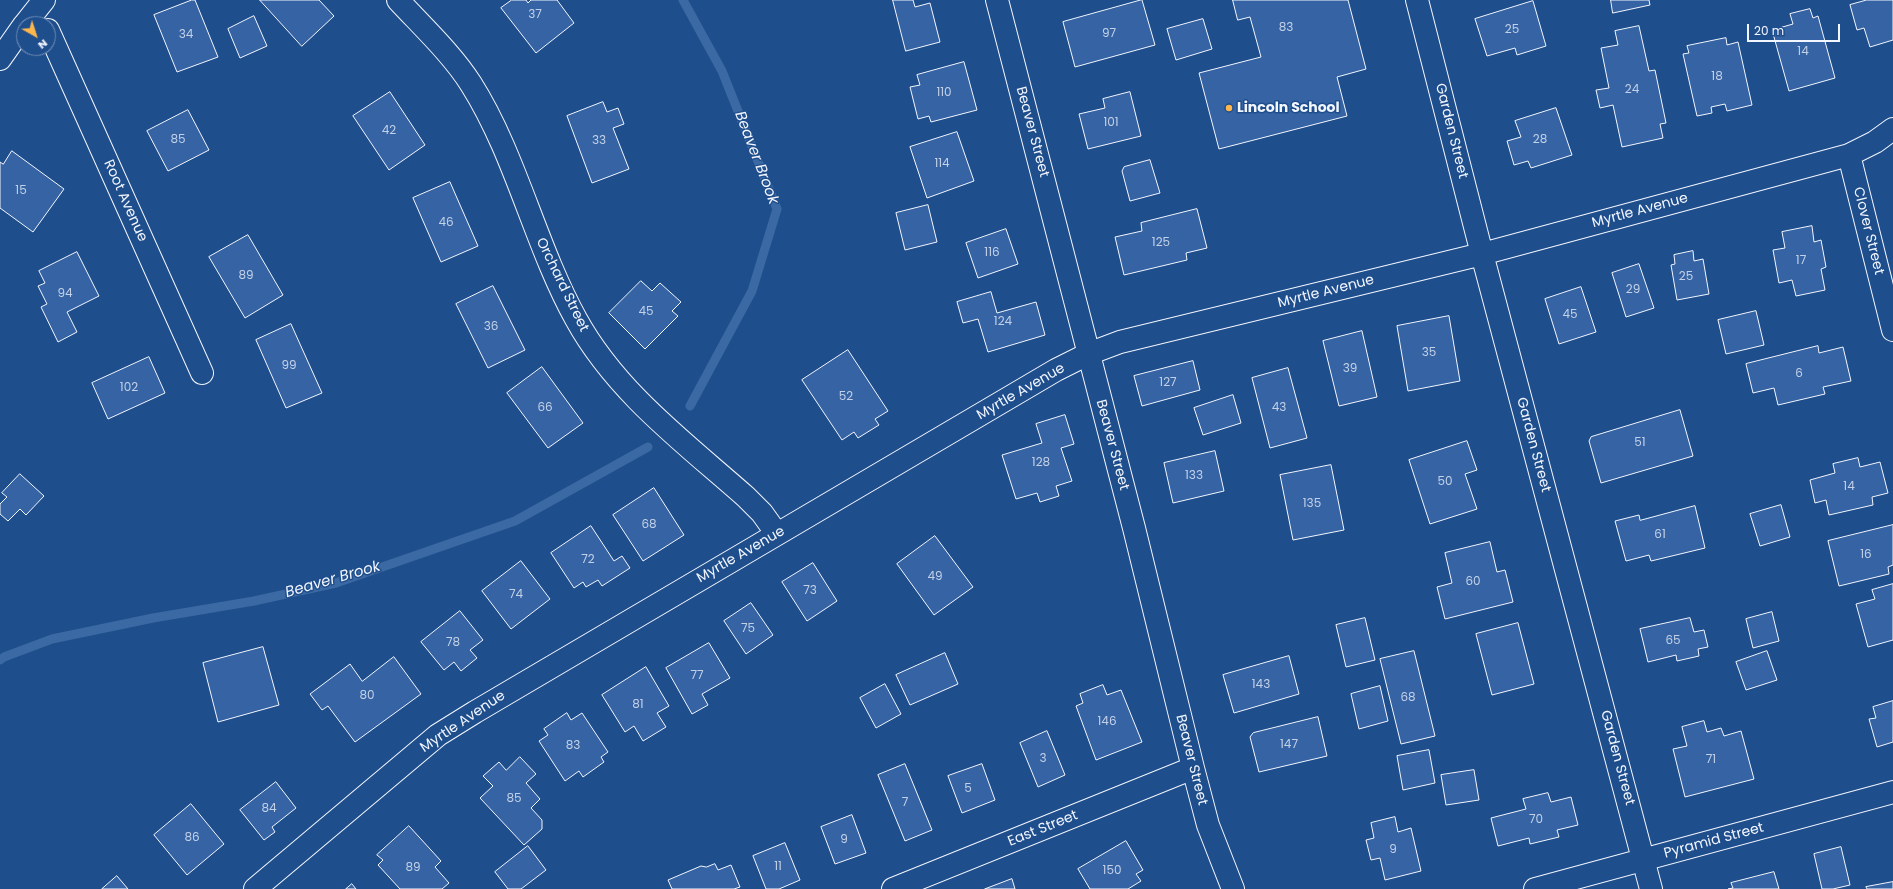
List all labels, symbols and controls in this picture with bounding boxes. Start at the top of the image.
house number: 37 [528,8,542,22]
north arrow [16,16,56,56]
scale bar [1749,16,1842,42]
house number: 83 [1279,21,1293,35]
text: 20 m [1754,22,1784,39]
house number: 25 [1505,23,1519,37]
house number: 97 [1102,27,1116,41]
house number: 34 [179,28,193,42]
text: N [35,36,51,53]
house number: 14 [1797,45,1809,59]
house number: 18 [1711,70,1723,84]
street label: Garden Street [1431,82,1471,180]
house number: 24 [1625,83,1639,97]
street label: Beaver Street [1012,85,1052,179]
house number: 110 [936,86,952,100]
place label: Lincoln School [1237,100,1340,116]
marker: Lincoln School [1224,103,1234,113]
water label: Beaver Brook [730,109,782,207]
house number: 101 [1103,116,1119,130]
house number: 42 [382,124,396,138]
house number: 85 [170,133,186,147]
house number: 28 [1533,133,1547,147]
house number: 33 [592,134,606,148]
street label: Root Avenue [99,157,151,245]
house number: 114 [934,157,950,171]
house number: 15 [15,184,27,198]
street label: Clover Street [1849,185,1887,277]
street label: Myrtle Avenue [1590,190,1690,232]
house number: 46 [438,216,454,230]
street label: Orchard Street [532,235,592,335]
house number: 125 [1152,236,1170,250]
house number: 116 [984,246,1000,260]
house number: 17 [1796,254,1806,268]
house number: 89 [238,269,254,283]
house number: 25 [1679,270,1693,284]
street label: Myrtle Avenue [1276,272,1376,312]
house number: 29 [1626,283,1640,297]
house number: 94 [57,287,73,301]
house number: 45 [638,305,654,319]
house number: 45 [1562,308,1578,322]
house number: 124 [994,315,1012,329]
house number: 36 [484,320,498,334]
house number: 35 [1422,346,1436,360]
house number: 99 [281,359,297,373]
street label: Myrtle Avenue [974,360,1068,424]
house number: 39 [1343,362,1357,376]
house number: 6 [1795,367,1803,381]
house number: 127 [1159,376,1177,390]
house number: 102 [120,381,138,395]
house number: 52 [839,390,853,404]
street label: Garden Street [1512,396,1554,494]
street label: Beaver Street [1092,398,1132,492]
house number: 66 [537,401,553,415]
house number: 43 [1272,401,1286,415]
house number: 51 [1634,436,1646,450]
house number: 128 [1032,456,1050,470]
house number: 133 [1185,469,1203,483]
house number: 50 [1437,475,1453,489]
house number: 14 [1843,480,1855,494]
house number: 135 [1303,497,1321,511]
house number: 68 [641,518,657,532]
street label: Myrtle Avenue [694,523,788,587]
house number: 61 [1654,528,1666,542]
house number: 16 [1860,548,1872,562]
house number: 72 [581,553,595,567]
water label: Beaver Brook [283,558,383,602]
house number: 49 [927,570,943,584]
house number: 60 [1465,575,1481,589]
house number: 73 [803,584,817,598]
house number: 74 [509,588,523,602]
house number: 75 [741,622,755,636]
house number: 65 [1665,634,1681,648]
house number: 78 [446,636,460,650]
house number: 77 [690,669,704,683]
house number: 143 [1252,678,1270,692]
street label: Myrtle Avenue [417,687,509,757]
house number: 80 [359,689,375,703]
house number: 68 [1400,691,1416,705]
house number: 81 [632,698,644,712]
street label: Garden Street [1596,709,1638,807]
street label: Beaver Street [1172,713,1210,807]
house number: 146 [1097,715,1117,729]
house number: 147 [1280,738,1298,752]
house number: 83 [566,739,580,753]
house number: 3 [1039,752,1047,766]
house number: 71 [1706,753,1716,767]
house number: 5 [964,782,972,796]
house number: 85 [506,792,522,806]
house number: 7 [902,796,908,810]
house number: 84 [261,802,277,816]
street label: East Street [1006,807,1080,851]
house number: 70 [1529,813,1543,827]
street label: Pyramid Street [1662,820,1766,862]
house number: 86 [184,831,200,845]
house number: 9 [840,833,848,847]
house number: 9 [1389,843,1397,857]
house number: 11 [774,860,782,874]
house number: 89 [405,861,421,875]
house number: 150 [1103,864,1121,878]

